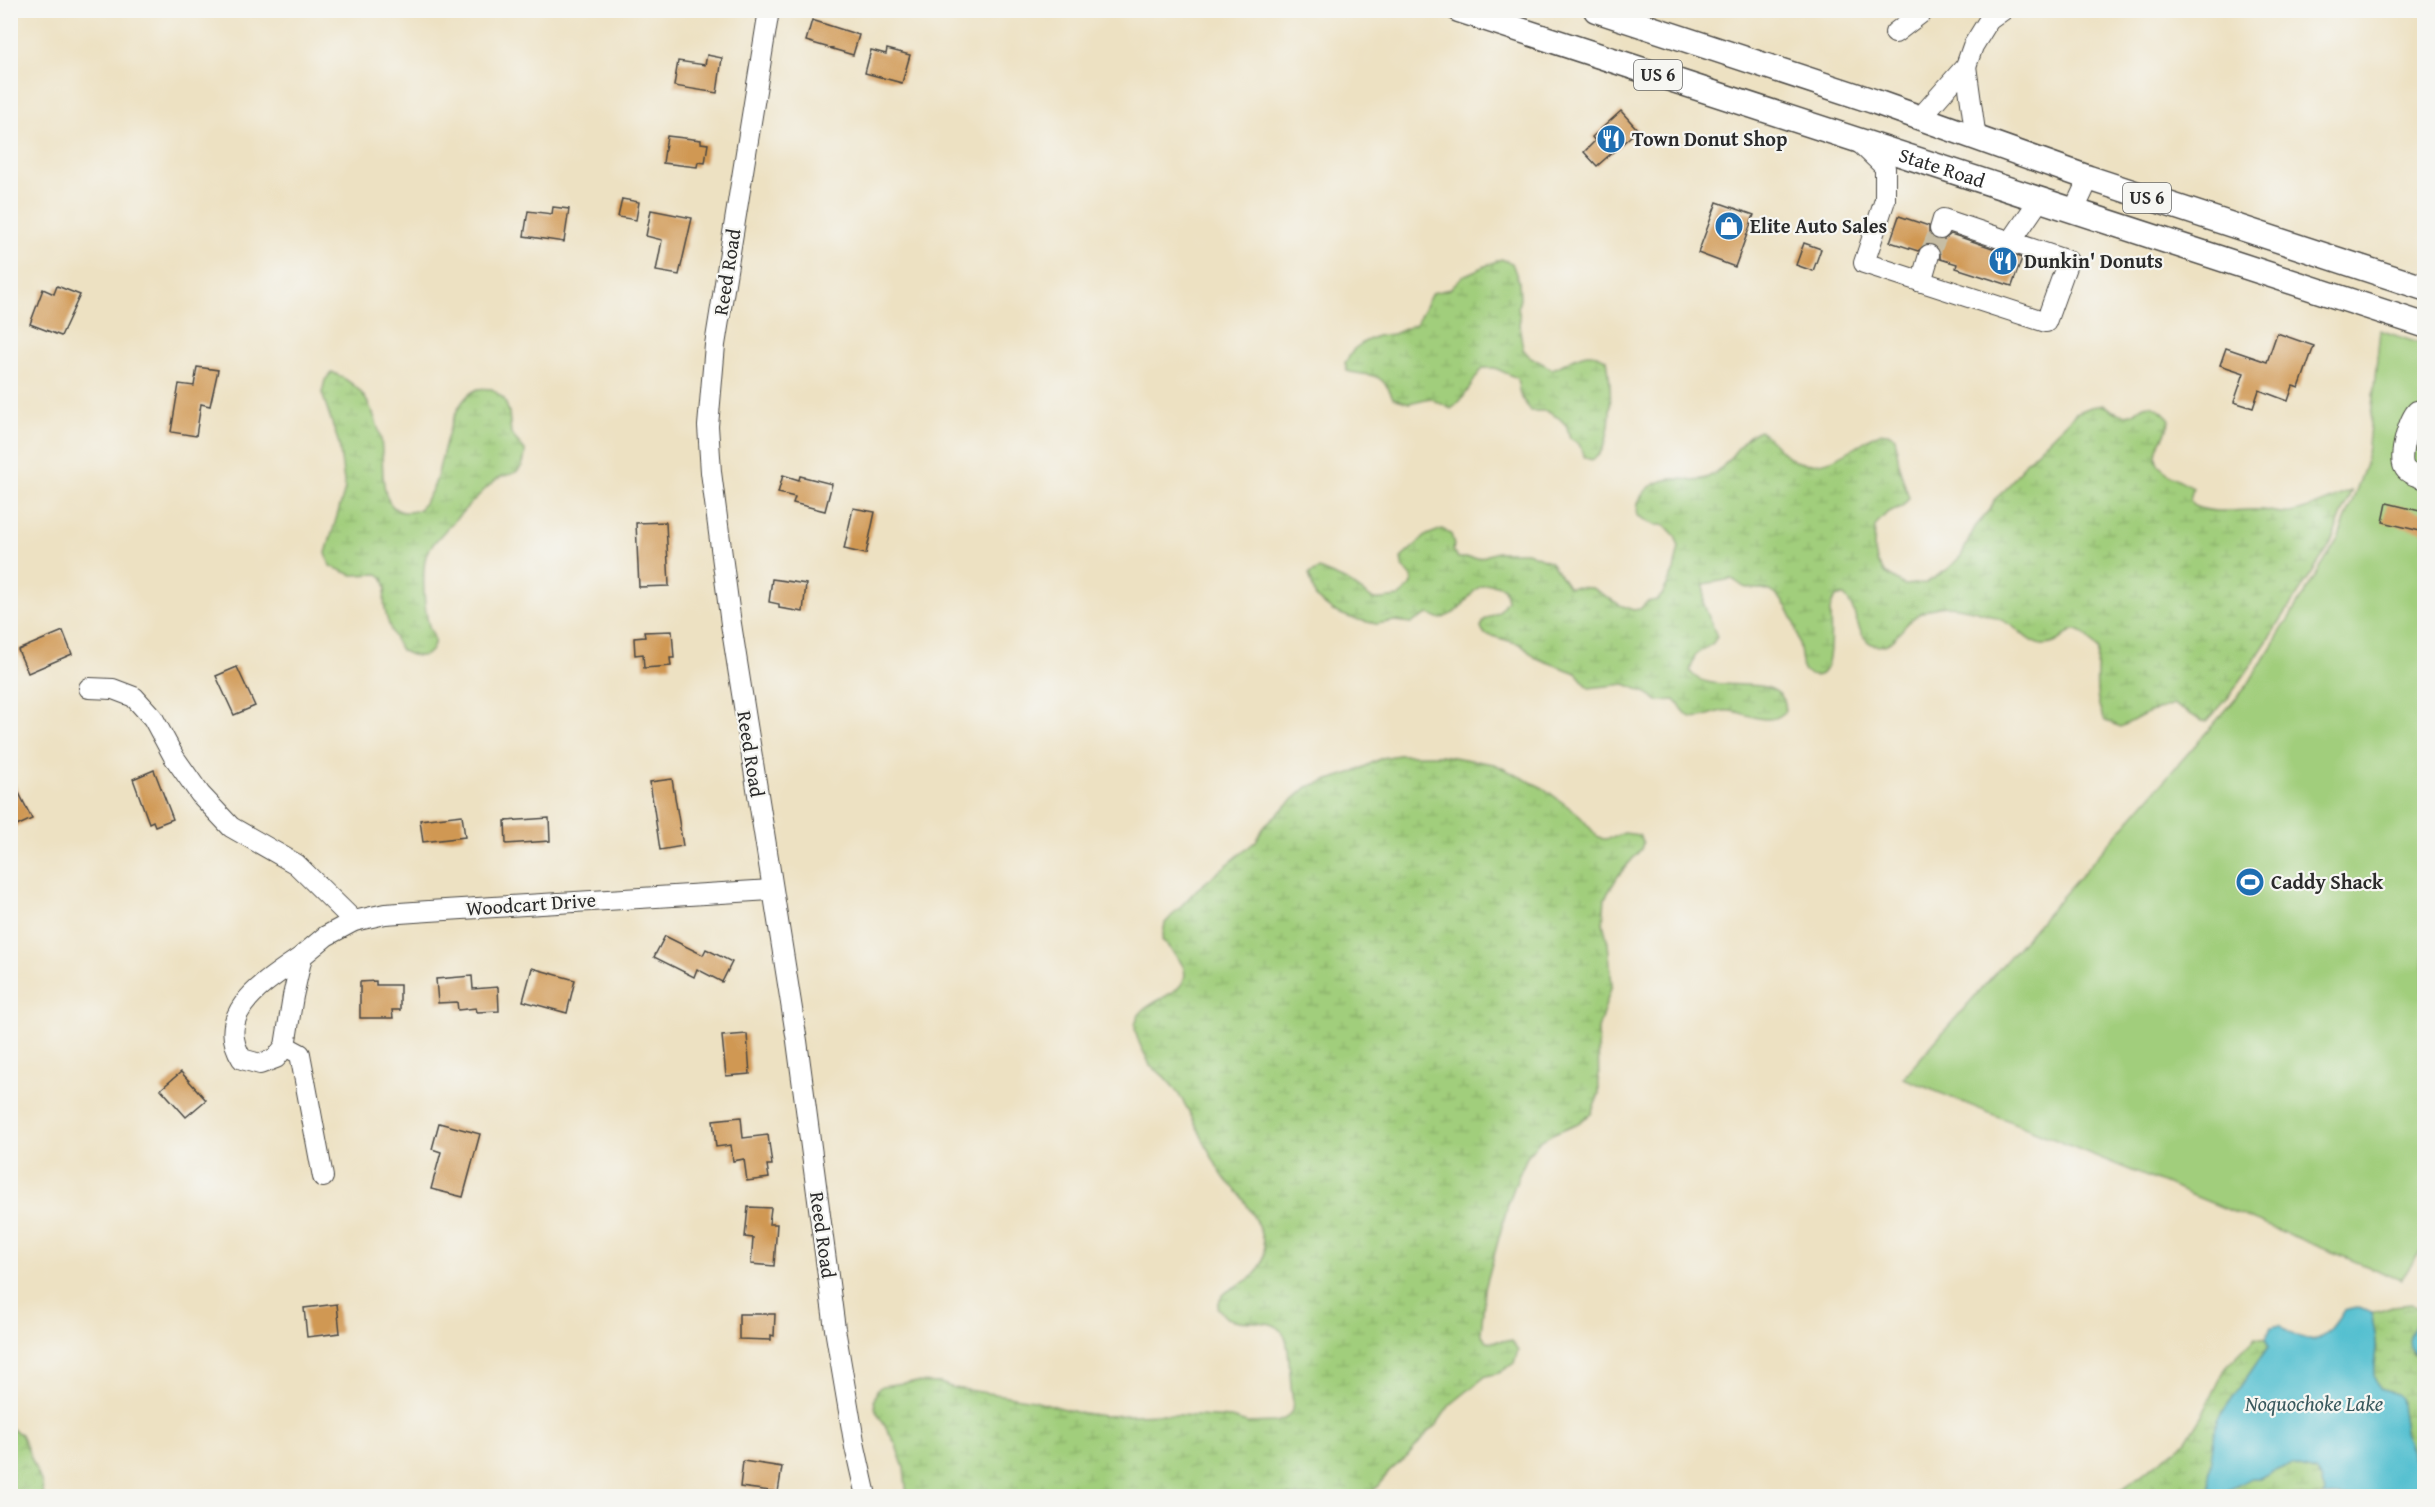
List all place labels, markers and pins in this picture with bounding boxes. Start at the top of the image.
restaurant icon: Town Donut Shop [1595,123,1627,155]
place label: Town Donut Shop [1632,124,1787,153]
shop icon: Elite Auto Sales [1713,210,1745,242]
place label: Elite Auto Sales [1750,211,1887,240]
restaurant icon: Dunkin' Donuts [1987,245,2019,277]
place label: Dunkin' Donuts [2024,246,2163,275]
sports icon: Caddy Shack [2234,866,2266,898]
place label: Caddy Shack [2271,867,2384,896]

